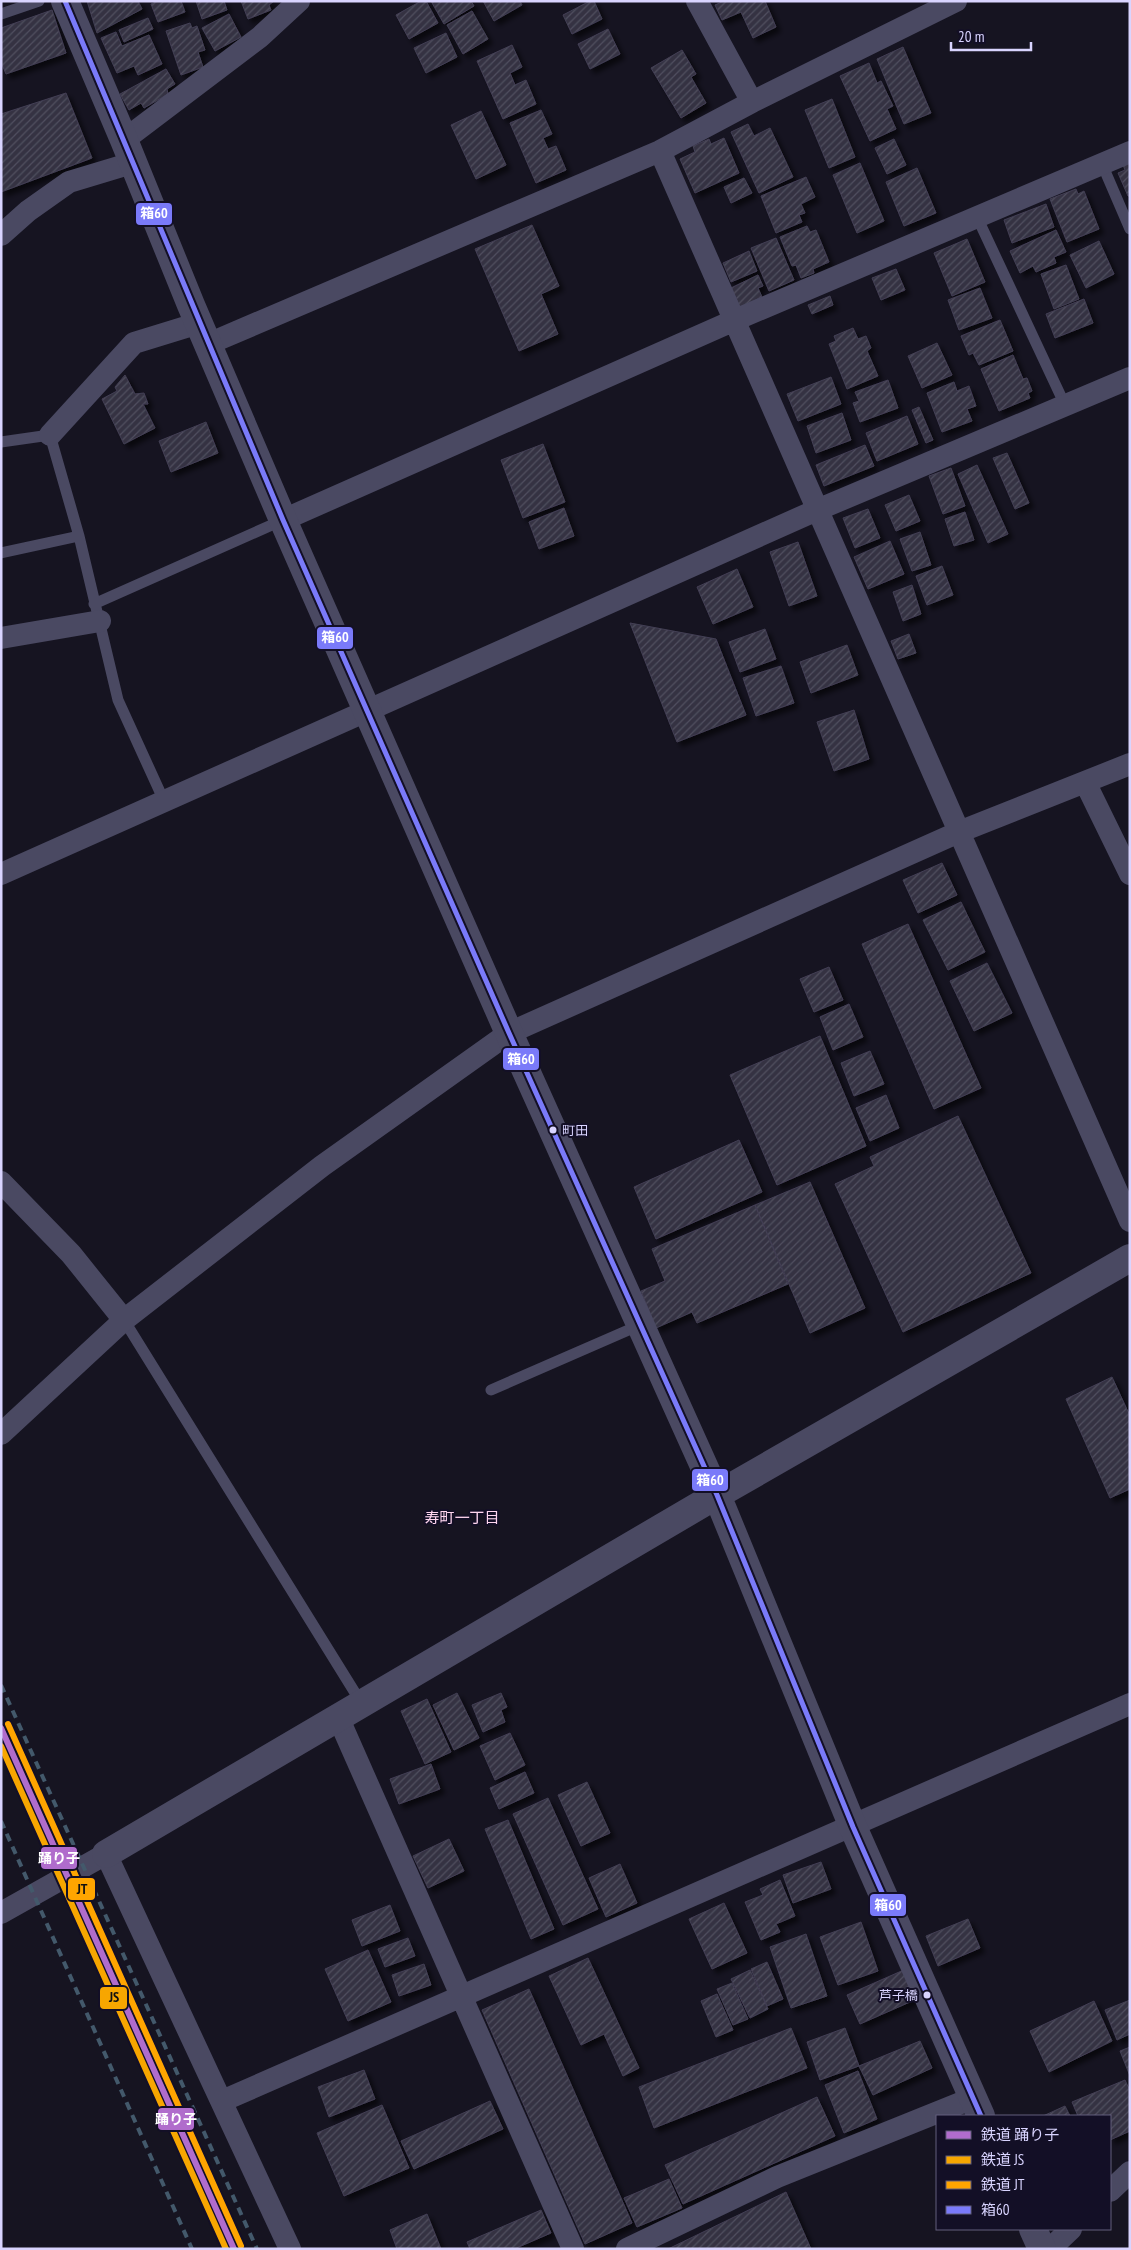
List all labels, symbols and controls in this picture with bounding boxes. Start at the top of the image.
scale bar [951,20,1031,52]
text: 20 m [958,27,984,46]
line badge: 箱60 [135,202,173,226]
text: 箱60 [140,204,168,222]
line badge: 箱60 [316,626,354,650]
text: 箱60 [321,628,349,646]
line badge: 箱60 [502,1047,540,1071]
text: 箱60 [507,1050,535,1068]
place label: 町田 [562,1122,588,1139]
marker: 町田 [548,1125,558,1135]
line badge: 箱60 [691,1468,729,1492]
text: 箱60 [696,1471,724,1489]
district label: 寿町一丁目 [424,1508,500,1527]
line badge: 踊り子 [40,1846,78,1870]
text: 踊り子 [38,1849,80,1867]
line badge: JT [67,1877,96,1901]
text: JT [76,1880,88,1898]
line badge: 箱60 [869,1893,907,1917]
text: 箱60 [874,1896,902,1914]
line badge: JS [99,1986,128,2010]
place label: 芦子橋 [879,1987,918,2004]
text: JS [108,1988,119,2006]
marker: 芦子橋 [922,1990,932,2000]
line badge: 踊り子 [157,2107,195,2131]
text: 踊り子 [155,2110,197,2128]
legend [936,2115,1111,2230]
text: 鉄道 踊り子 [981,2125,1059,2144]
text: 鉄道 JS [981,2150,1024,2169]
text: 鉄道 JT [981,2175,1025,2194]
text: 箱60 [981,2200,1010,2219]

